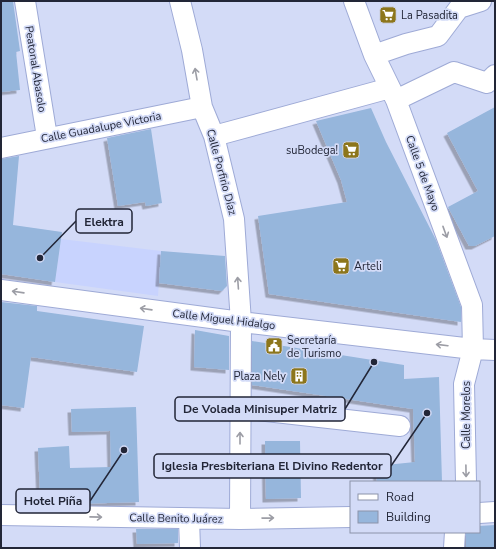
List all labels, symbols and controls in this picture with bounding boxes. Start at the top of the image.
supermarket icon: La Pasadita [378,5,398,25]
place label: La Pasadita [401,8,458,23]
street label: Peatonal Abasolo [21,25,50,113]
one-way arrow [192,68,200,81]
street label: Calle Guadalupe Victoria [40,108,163,147]
street label: Calle Porfirio Díaz [203,127,240,217]
street label: Calle 5 de Mayo [402,133,443,213]
supermarket icon: suBodega! [341,140,361,160]
place label: suBodega! [286,143,338,158]
callout: Elektra [76,209,132,233]
text: Elektra [84,214,124,230]
one-way arrow [442,226,450,238]
supermarket icon: Arteli [331,256,351,276]
place label: Arteli [354,259,382,274]
one-way arrow [235,277,242,290]
one-way arrow [12,288,25,296]
one-way arrow [140,305,153,313]
street label: Calle Miguel Hidalgo [172,306,276,333]
place label: Secretaría de Turismo [287,333,341,361]
public building icon: Secretaría de Turismo [264,336,284,356]
one-way arrow [436,342,449,349]
building icon: Plaza Nely [289,366,309,386]
place label: Plaza Nely [233,369,286,384]
street label: Calle Morelos [459,381,474,449]
callout: De Volada Minisuper Matriz [175,397,345,421]
text: De Volada Minisuper Matriz [183,401,337,417]
one-way arrow [236,432,244,445]
callout: Iglesia Presbiteriana El Divino Redentor [154,454,391,478]
text: Iglesia Presbiteriana El Divino Redentor [161,458,383,474]
one-way arrow [462,464,470,477]
legend [350,481,480,533]
callout: Hotel Piña [16,489,90,513]
text: Road [386,489,414,505]
text: Hotel Piña [24,493,82,509]
text: Building [386,509,431,525]
street label: Calle Benito Juárez [129,510,223,527]
one-way arrow [89,513,102,521]
one-way arrow [261,515,274,522]

